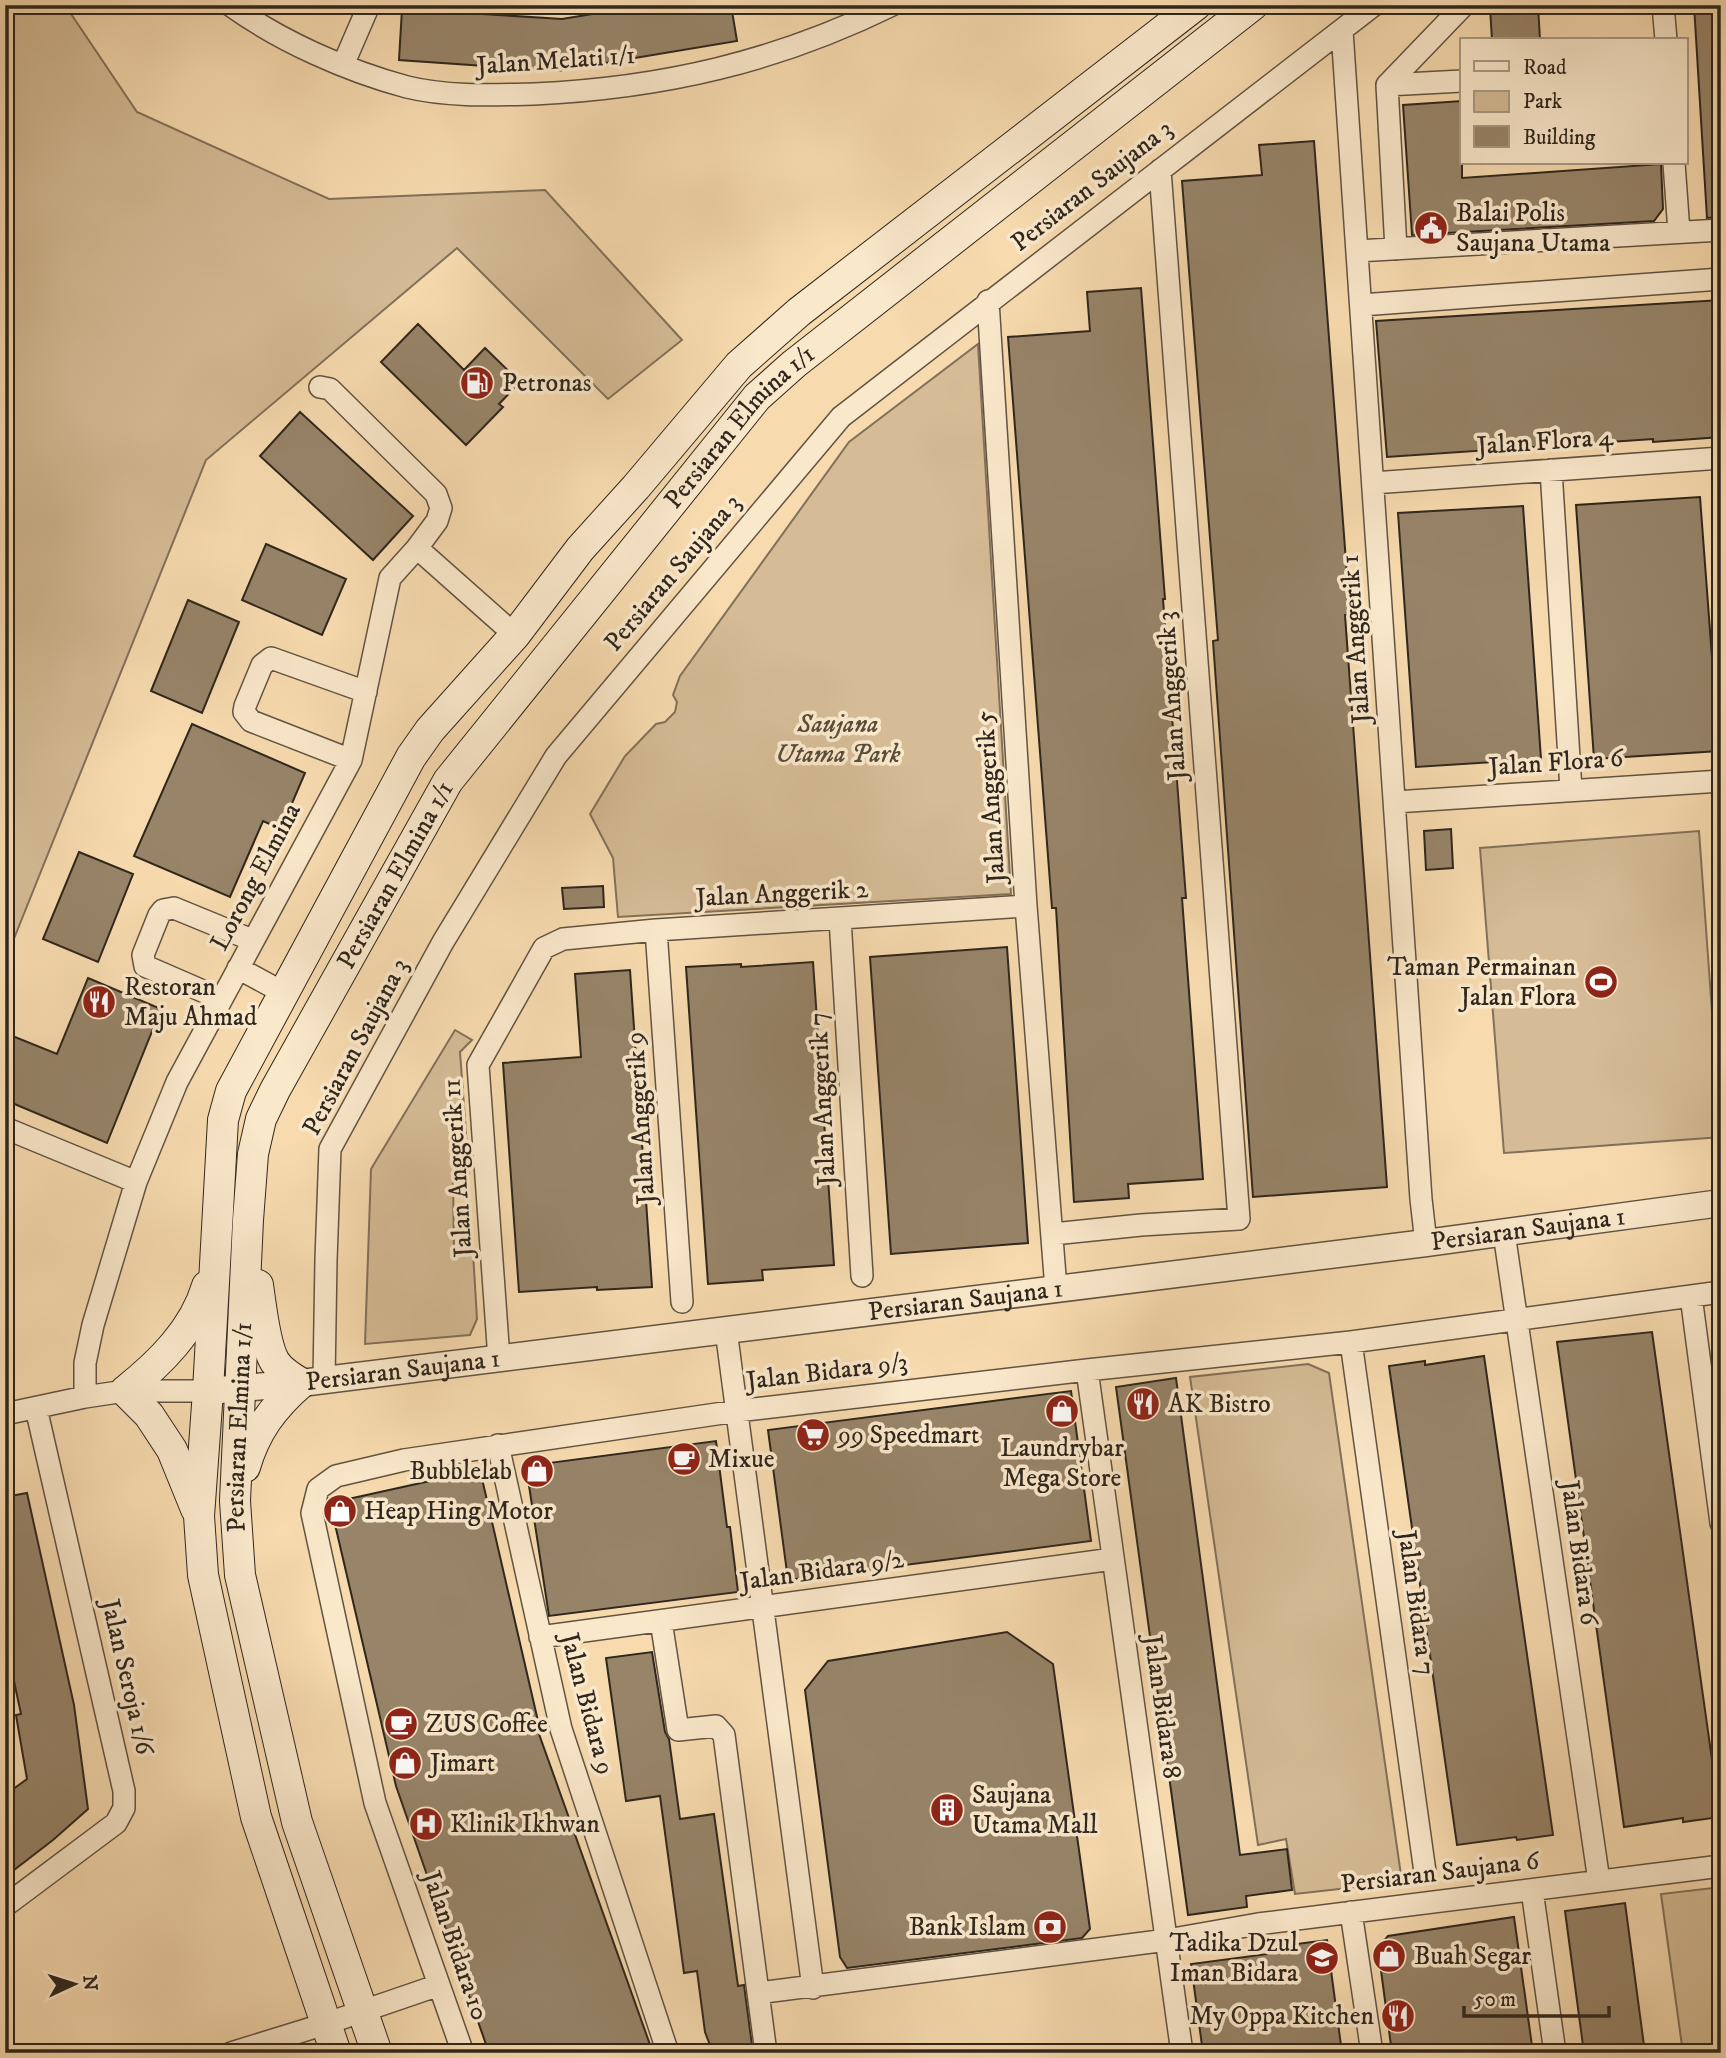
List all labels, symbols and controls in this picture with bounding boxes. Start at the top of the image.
legend [1460,38,1688,164]
street label: Jalan Melati 1/1 [474,39,636,83]
text: Road [1523,55,1567,81]
text: Park [1523,89,1563,115]
street label: Persiaran Saujana 3 [1005,113,1179,259]
text: Building [1523,125,1596,151]
place label: Balai Polis Saujana Utama [1456,197,1610,260]
public building icon: Balai Polis Saujana Utama [1412,209,1450,247]
street label: Persiaran Elmina 1/1 [657,338,821,516]
fuel station icon: Petronas [458,364,496,402]
place label: Petronas [502,367,591,400]
street label: Jalan Flora 4 [1474,421,1615,463]
street label: Persiaran Saujana 3 [597,487,749,659]
street label: Jalan Anggerik 1 [1334,553,1379,727]
street label: Jalan Anggerik 3 [1150,610,1195,784]
park label: Saujana Utama Park [775,708,901,771]
street label: Jalan Anggerik 5 [969,710,1014,886]
street label: Jalan Flora 6 [1486,742,1626,784]
street label: Persiaran Elmina 1/1 [330,775,461,975]
street label: Lorong Elmina [203,798,309,956]
street label: Jalan Anggerik 2 [693,873,869,915]
place label: Taman Permainan Jalan Flora [1387,951,1576,1014]
street label: Persiaran Saujana 3 [295,953,417,1141]
sports icon: Taman Permainan Jalan Flora [1582,963,1620,1001]
place label: Restoran Maju Ahmad [124,971,257,1034]
restaurant icon: Restoran Maju Ahmad [80,983,118,1021]
street label: Jalan Anggerik 7 [802,1011,844,1189]
street label: Jalan Anggerik 9 [619,1031,664,1207]
street label: Jalan Anggerik 11 [435,1078,481,1260]
street label: Persiaran Saujana 1 [1429,1200,1627,1259]
street label: Persiaran Saujana 1 [866,1272,1065,1329]
street label: Persiaran Elmina 1/1 [218,1321,260,1533]
street label: Persiaran Saujana 1 [304,1342,502,1399]
street label: Jalan Bidara 9/3 [743,1346,909,1398]
restaurant icon: AK Bistro [1124,1385,1162,1423]
place label: AK Bistro [1168,1388,1271,1421]
shop icon: Laundrybar Mega Store [1043,1392,1081,1430]
supermarket icon: 99 Speedmart [794,1416,832,1454]
place label: 99 Speedmart [836,1419,979,1452]
place label: Laundrybar Mega Store [1000,1432,1124,1495]
cafe icon: Mixue [665,1440,703,1478]
place label: Mixue [708,1443,775,1476]
shop icon: Bubblelab [518,1452,556,1490]
place label: Bubblelab [409,1455,512,1488]
street label: Jalan Bidara 6 [1552,1477,1606,1629]
shop icon: Heap Hing Motor [321,1492,359,1530]
place label: Heap Hing Motor [364,1495,553,1528]
street label: Jalan Bidara 7 [1389,1526,1442,1678]
street label: Jalan Bidara 9/2 [736,1543,906,1599]
street label: Jalan Seroja 1/6 [93,1594,161,1759]
street label: Jalan Bidara 9 [552,1628,622,1778]
street label: Jalan Bidara 8 [1135,1631,1188,1781]
cafe icon: ZUS Coffee [382,1705,420,1743]
place label: ZUS Coffee [426,1708,548,1741]
shop icon: Jimart [386,1744,424,1782]
place label: Jimart [428,1747,495,1780]
place label: Saujana Utama Mall [972,1779,1098,1842]
building icon: Saujana Utama Mall [928,1791,966,1829]
hospital icon: Klinik Ikhwan [407,1805,445,1843]
place label: Klinik Ikhwan [450,1808,600,1841]
street label: Persiaran Saujana 6 [1339,1844,1543,1902]
street label: Jalan Bidara 10 [413,1865,496,2025]
bank icon: Bank Islam [1031,1908,1069,1946]
place label: Bank Islam [909,1911,1026,1944]
place label: Tadika Dzul Iman Bidara [1169,1927,1298,1990]
shop icon: Buah Segar [1370,1937,1408,1975]
school or university icon: Tadika Dzul Iman Bidara [1303,1939,1341,1977]
place label: Buah Segar [1414,1940,1531,1973]
north arrow [38,1950,108,2020]
text: N [77,1974,102,1992]
scale bar [1464,1974,1609,2018]
text: 50 m [1474,1987,1516,2013]
restaurant icon: My Oppa Kitchen [1379,1997,1417,2035]
place label: My Oppa Kitchen [1189,2000,1374,2033]

